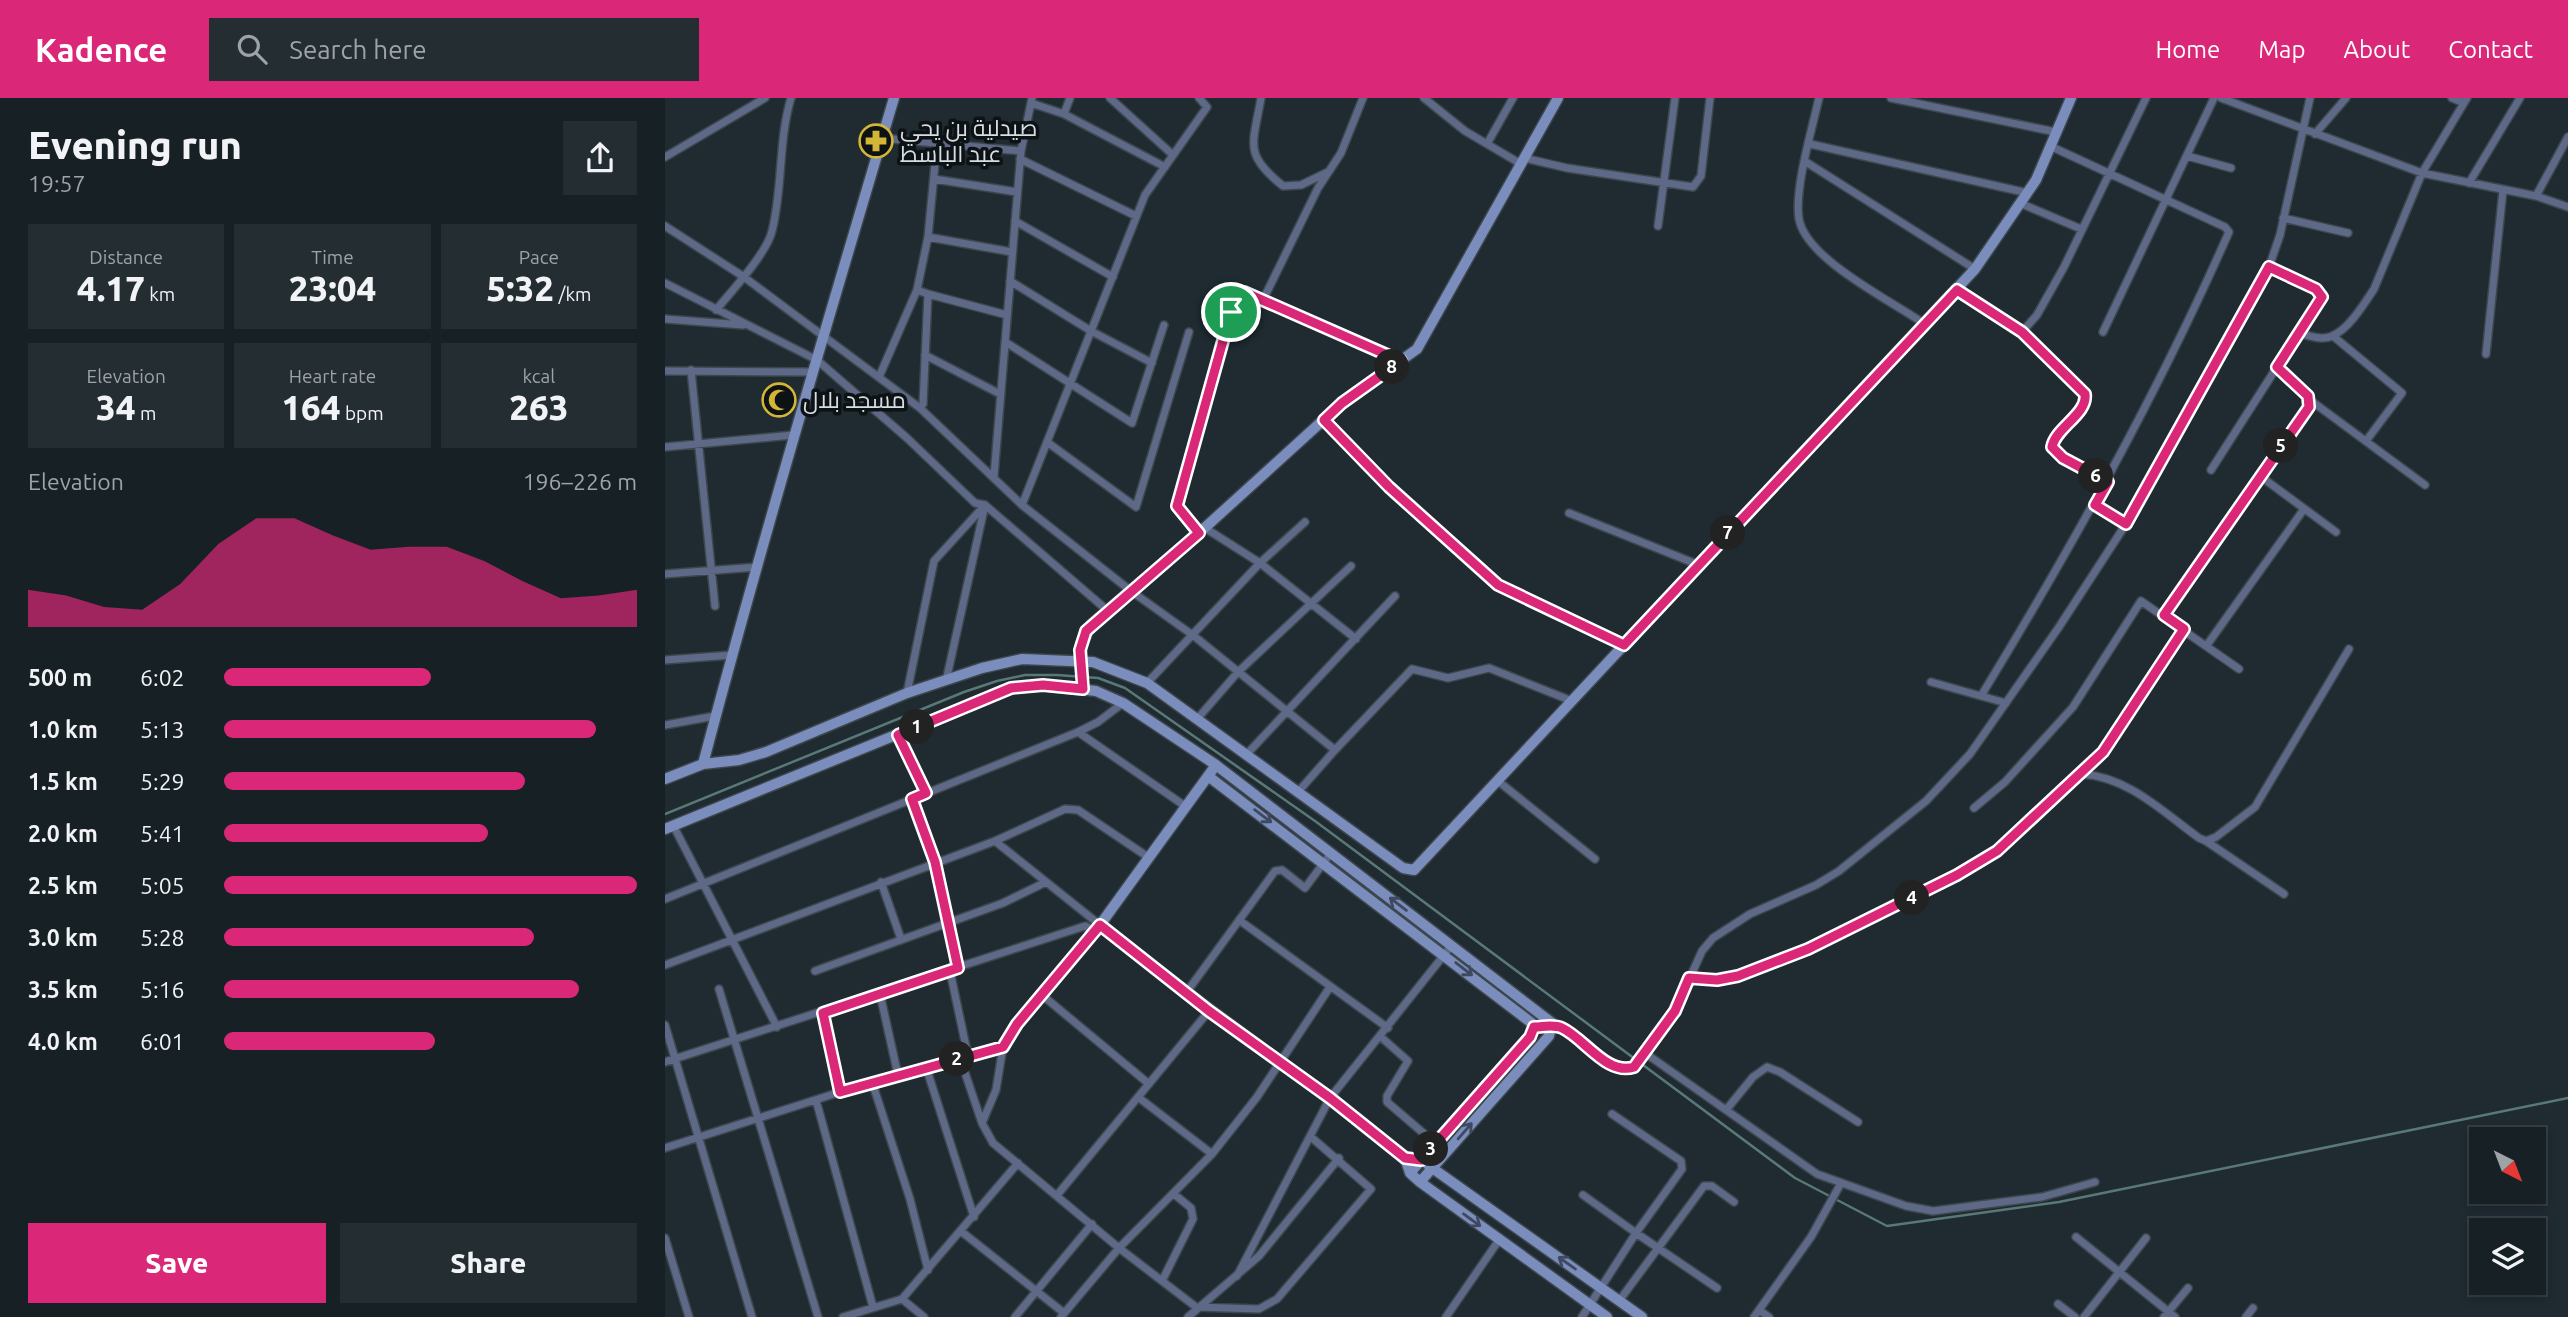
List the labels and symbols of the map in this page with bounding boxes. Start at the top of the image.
place label: صيدلية بن يحي عبد الباسط [900,115,1037,167]
pharmacy icon: صيدلية بن يحي عبد الباسط [857,122,895,160]
pin [1201,282,1261,342]
pin: 8 [1375,350,1409,384]
mosque icon: مسجد بلال [760,381,798,419]
place label: مسجد بلال [803,387,906,414]
pin: 5 [2263,428,2299,464]
pin: 6 [2079,458,2113,494]
pin: 7 [1711,516,1745,550]
pin: 1 [899,710,935,744]
one-way arrow [1253,809,1272,824]
pin: 4 [1895,880,1929,916]
one-way arrow [1389,897,1408,911]
one-way arrow [1454,961,1473,976]
pin: 2 [939,1042,975,1076]
one-way arrow [1457,1122,1473,1140]
north arrow [2469,1127,2546,1204]
pin: 3 [1413,1132,1449,1166]
one-way arrow [1462,1212,1481,1227]
one-way arrow [1558,1256,1577,1270]

